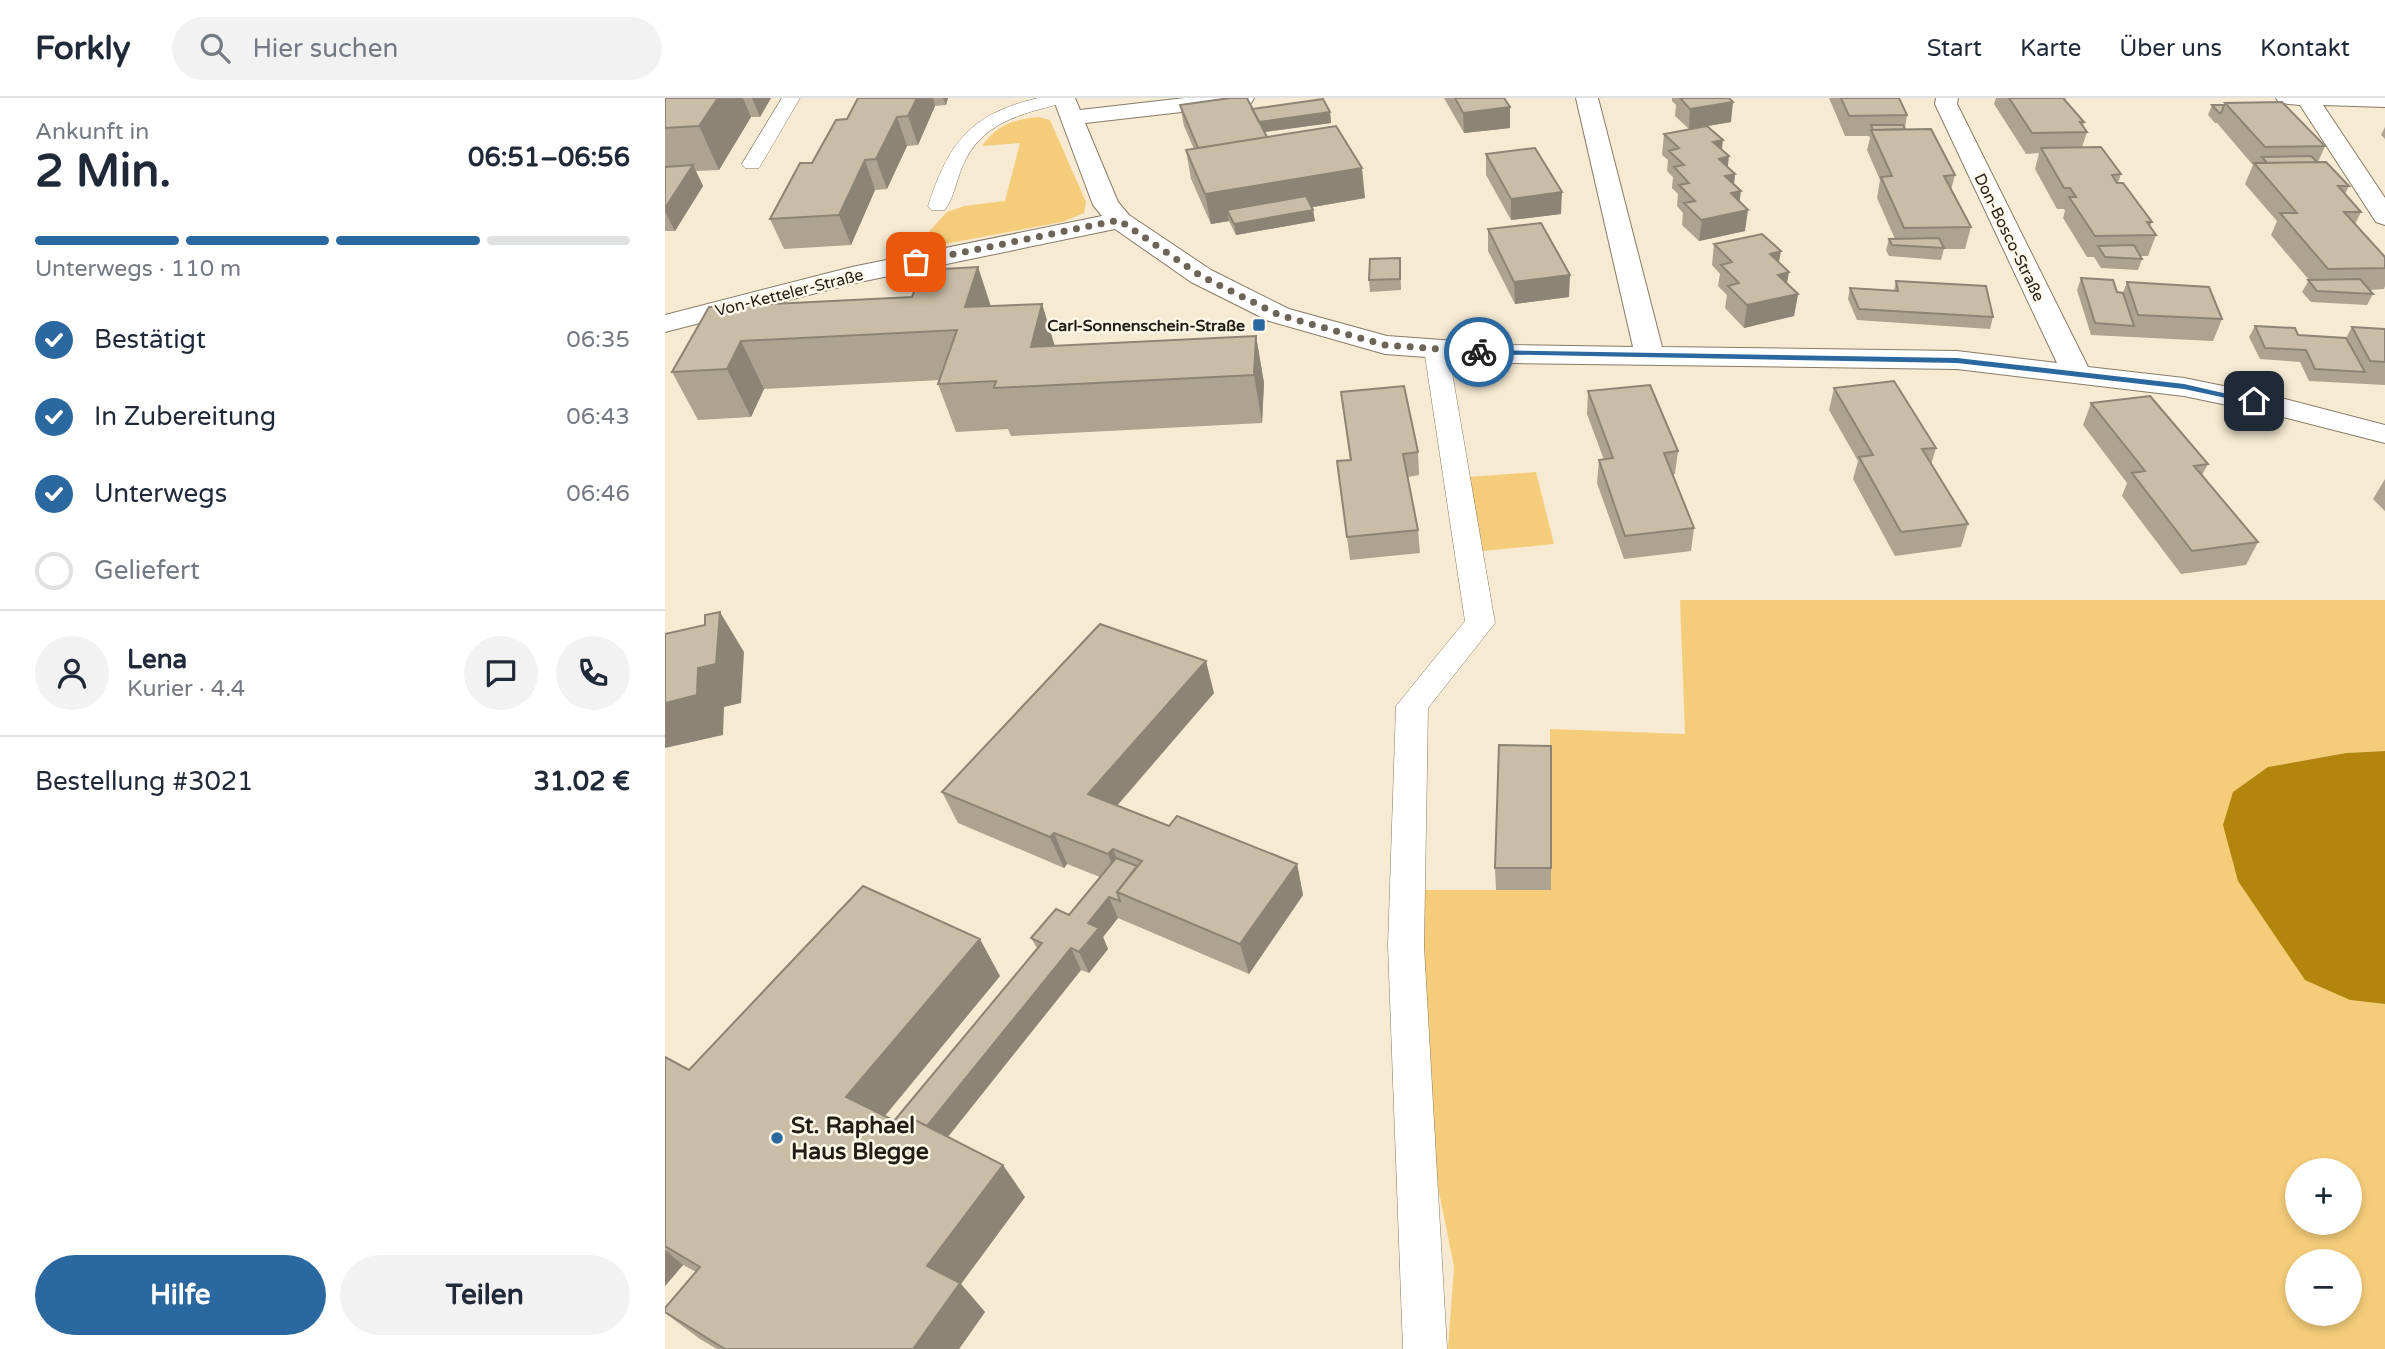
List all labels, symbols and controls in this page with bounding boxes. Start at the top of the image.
search box [172,17,662,80]
text: Forkly [35,29,130,68]
icon: search [196,29,234,67]
text: Hier suchen [252,33,398,64]
text: Start [1927,34,1982,63]
text: Karte [2020,34,2081,63]
text: Über uns [2119,34,2222,63]
text: Kontakt [2260,34,2350,63]
text: Ankunft in [35,118,149,146]
text: 06:51–06:56 [468,142,630,173]
text: 2 Min. [35,144,171,199]
street label: Don-Bosco-Straße [1969,170,2049,305]
pin [886,232,946,292]
icon: bag [897,243,935,281]
text: Unterwegs · 110 m [35,255,241,283]
street label: Von-Ketteler-Straße [713,265,865,321]
place label: Carl-Sonnenschein-Straße [1047,316,1245,336]
marker: Carl-Sonnenschein-Straße [1251,317,1267,333]
courier [1444,317,1514,387]
icon: check [35,321,73,359]
text: Bestätigt [94,324,206,355]
text: 06:35 [566,326,630,354]
icon: bike [1460,333,1498,371]
pin [2224,371,2284,431]
icon: home [2235,382,2273,420]
icon: check [35,398,73,436]
text: In Zubereitung [94,401,276,432]
text: 06:43 [566,403,630,431]
icon: check [35,475,73,513]
text: Unterwegs [94,478,227,509]
text: 06:46 [566,480,630,508]
text: Geliefert [94,555,200,586]
button: person [35,636,109,710]
button: chat [464,636,538,710]
button: phone [556,636,630,710]
text: Lena [127,644,187,675]
text: Kurier · 4.4 [127,675,245,703]
text: Bestellung #3021 [35,766,253,797]
text: 31.02 € [533,766,630,797]
place label: St. Raphael Haus Blegge [791,1112,929,1166]
marker: St. Raphael Haus Blegge [769,1130,785,1146]
map controls [2285,1158,2362,1326]
button: + [2285,1158,2362,1235]
button: − [2285,1249,2362,1326]
button: Hilfe [35,1255,326,1335]
button: Teilen [340,1255,630,1335]

